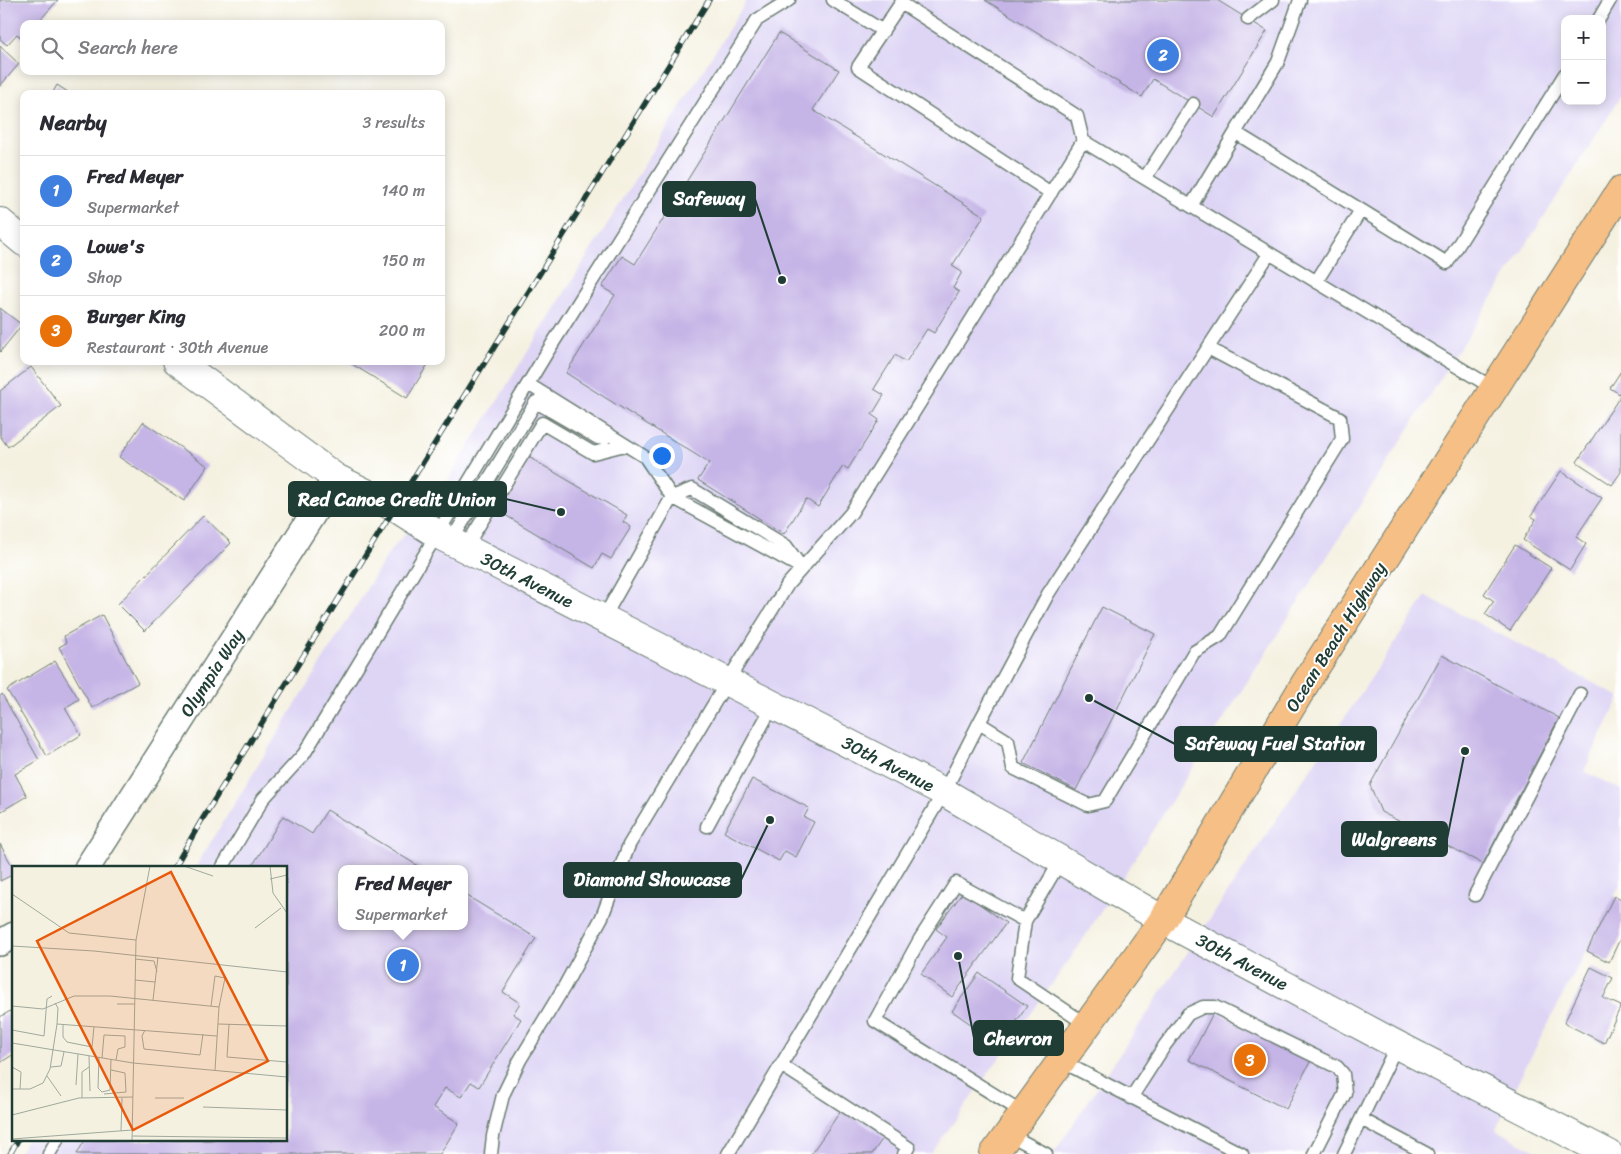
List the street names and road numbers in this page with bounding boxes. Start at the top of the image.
street label: 30th Avenue [475,543,579,617]
street label: Ocean Beach Highway [1277,555,1396,719]
street label: Olympia Way [171,622,253,724]
street label: 30th Avenue [836,727,940,801]
street label: 30th Avenue [1190,924,1294,1000]

